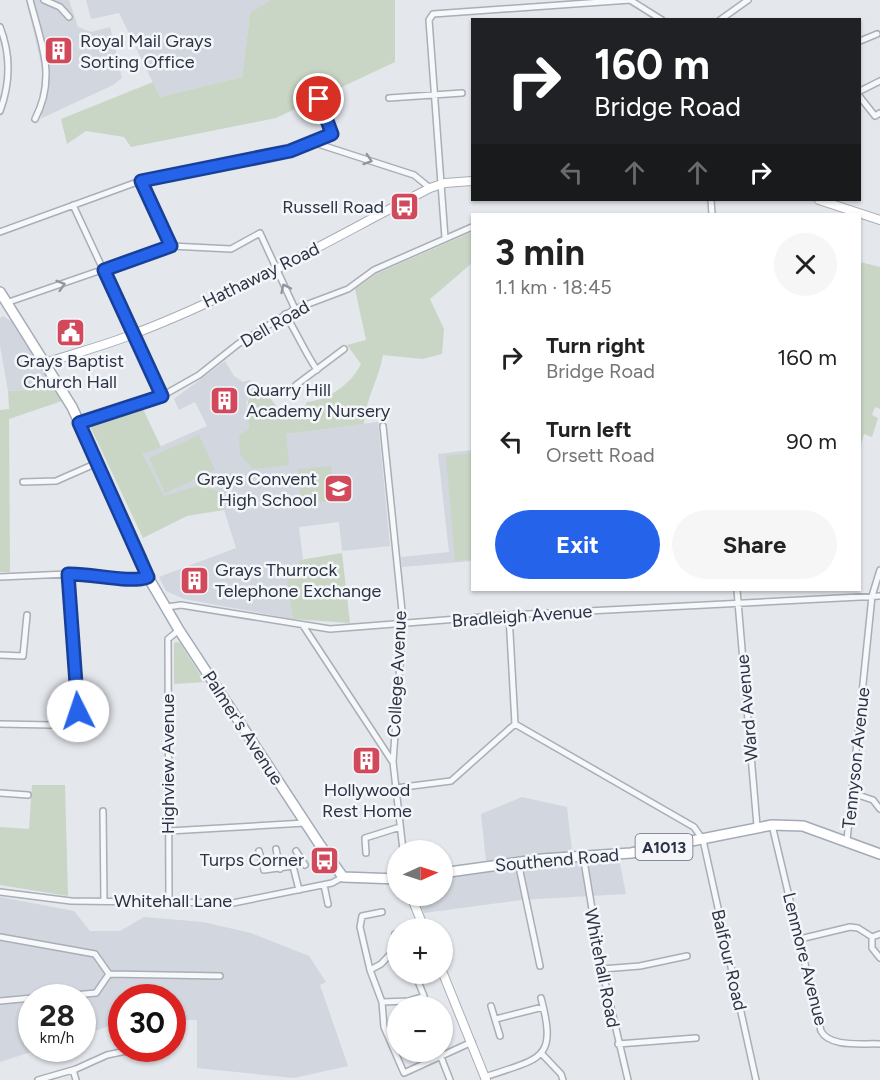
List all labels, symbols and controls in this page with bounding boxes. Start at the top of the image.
place label: Royal Mail Grays Sorting Office [80,30,212,73]
building icon: Royal Mail Grays Sorting Office [43,35,75,67]
text: 160 m [594,39,710,90]
icon: right [495,42,573,120]
pin [293,73,344,124]
icon: arrive [302,82,335,115]
text: Bridge Road [594,90,741,123]
one-way arrow [362,153,373,165]
icon: left [555,156,588,189]
icon: ahead [618,156,651,189]
icon: ahead [681,156,714,189]
icon: right [744,156,777,189]
bus stop icon: Russell Road [389,191,421,223]
place label: Russell Road [282,196,384,218]
text: 3 min [495,231,585,274]
button: close [774,233,837,296]
street label: Hathaway Road [199,237,323,313]
text: 1.1 km · 18:45 [495,275,612,299]
one-way arrow [55,279,66,292]
one-way arrow [281,284,293,295]
street label: Dell Road [237,295,313,353]
public building icon: Grays Baptist Church Hall [54,316,86,348]
text: Turn right [546,332,645,359]
icon: right [495,341,528,374]
text: 160 m [777,344,837,371]
place label: Grays Baptist Church Hall [16,350,124,393]
text: Bridge Road [546,359,655,383]
place label: Quarry Hill Academy Nursery [246,379,391,422]
building icon: Quarry Hill Academy Nursery [209,384,241,416]
text: Turn left [546,416,632,443]
icon: left [495,425,528,458]
text: 90 m [786,428,837,455]
text: Orsett Road [546,443,655,467]
place label: Grays Convent High School [197,468,317,511]
school or university icon: Grays Convent High School [322,473,354,505]
button: Exit [495,510,660,579]
button: Share [672,510,837,579]
place label: Grays Thurrock Telephone Exchange [215,559,382,602]
building icon: Grays Thurrock Telephone Exchange [178,564,210,596]
street label: Bradleigh Avenue [451,600,593,632]
street label: College Avenue [383,610,411,738]
street label: Ward Avenue [731,653,763,763]
street label: Palmer's Avenue [198,667,288,789]
position arrow [46,679,110,743]
street label: Tennyson Avenue [838,686,874,830]
street label: Highview Avenue [157,693,179,834]
building icon: Hollywood Rest Home [351,745,383,777]
place label: Hollywood Rest Home [322,779,412,822]
road number: A1013 [636,834,692,860]
north arrow [387,840,453,906]
map controls [387,840,453,1062]
bus stop icon: Turps Corner [309,844,341,876]
street label: Southend Road [494,844,620,876]
place label: Turps Corner [200,849,304,871]
street label: Whitehall Lane [114,890,232,912]
street label: Lenmore Avenue [778,890,832,1028]
street label: Whitehall Road [580,906,624,1030]
street label: Balfour Road [707,907,751,1013]
button: + [387,918,453,984]
speed limit sign: 30 [108,984,186,1062]
button: − [387,996,453,1062]
text: 28 [39,997,75,1034]
text: km/h [40,1029,74,1047]

